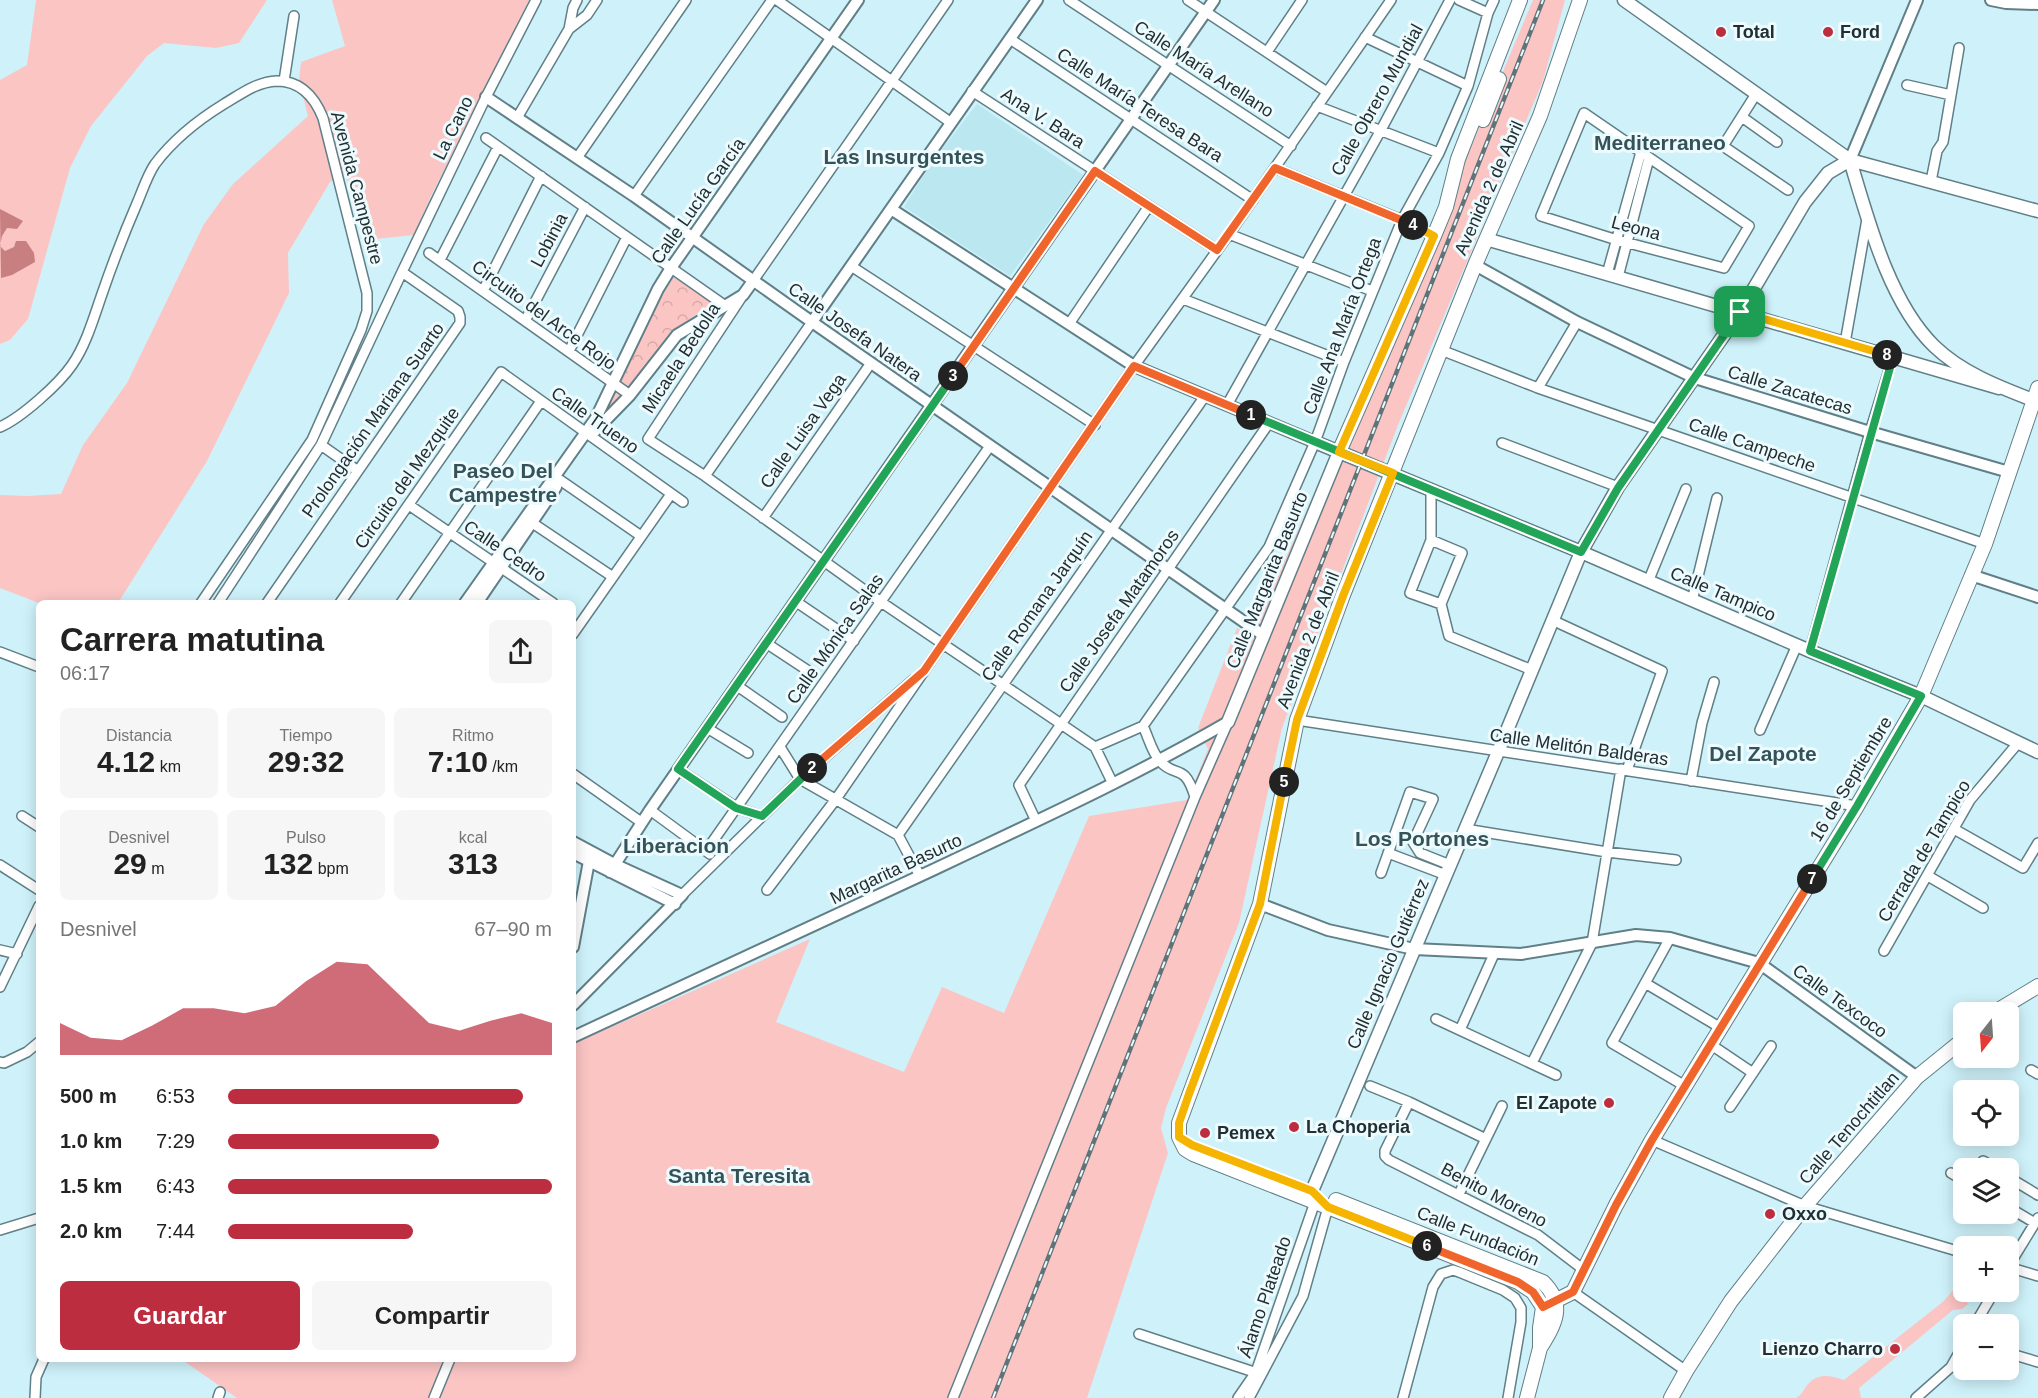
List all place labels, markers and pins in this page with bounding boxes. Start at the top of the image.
place label: Total [1733,22,1775,42]
place label: Ford [1840,22,1880,42]
marker: Total [1714,25,1728,39]
marker: Ford [1821,25,1835,39]
pin: 4 [1398,210,1428,240]
pin [1714,286,1765,337]
pin: 8 [1872,340,1902,370]
pin: 3 [938,361,968,391]
pin: 1 [1236,400,1266,430]
pin: 2 [797,753,827,783]
pin: 5 [1269,767,1299,797]
pin: 7 [1797,864,1827,894]
place label: El Zapote [1516,1093,1597,1113]
marker: El Zapote [1602,1096,1616,1110]
place label: La Choperia [1306,1117,1411,1137]
marker: La Choperia [1287,1120,1301,1134]
place label: Pemex [1217,1123,1275,1143]
marker: Pemex [1198,1126,1212,1140]
place label: Oxxo [1782,1204,1827,1224]
marker: Oxxo [1763,1207,1777,1221]
pin: 6 [1412,1231,1442,1261]
place label: Lienzo Charro [1762,1339,1883,1359]
marker: Lienzo Charro [1888,1342,1902,1356]

